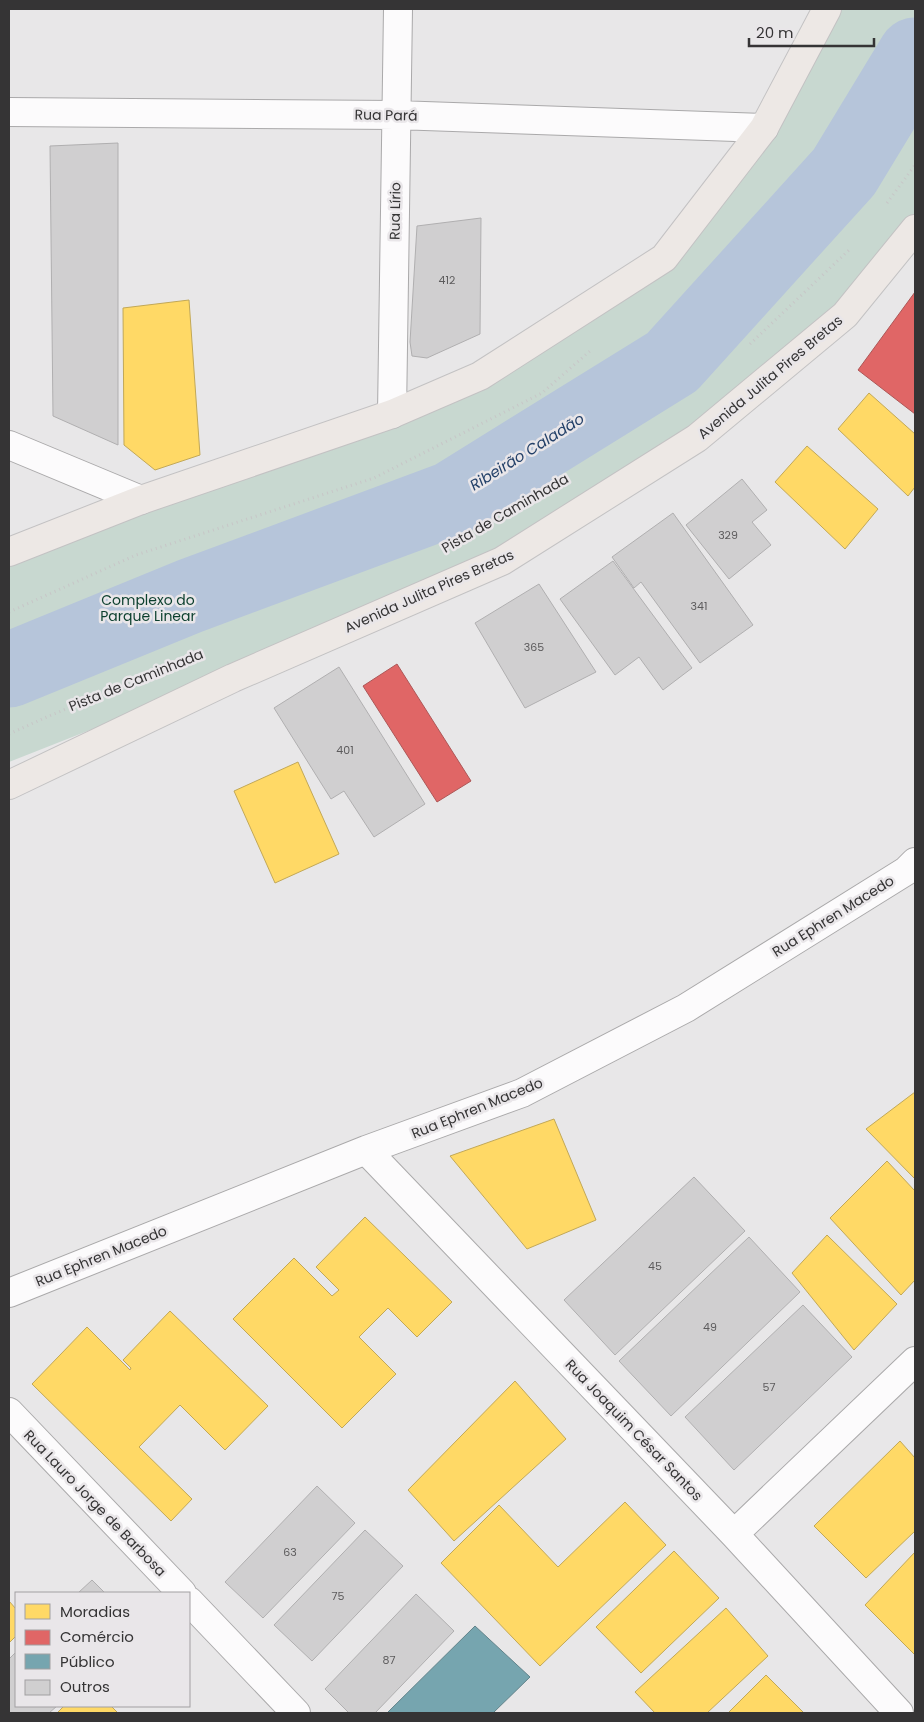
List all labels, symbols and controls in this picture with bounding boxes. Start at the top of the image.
scale bar [749,15,874,47]
text: 20 m [756,22,794,43]
street label: Rua Pará [354,104,418,126]
street label: Rua Lírio [384,182,406,240]
house number: 412 [439,272,455,288]
street label: Avenida Julita Pires Bretas [693,310,847,444]
water label: Ribeirão Caladão [466,408,588,495]
street label: Pista de Caminhada [438,468,572,558]
house number: 329 [718,527,738,543]
street label: Avenida Julita Pires Bretas [341,545,517,637]
park label: Complexo do Parque Linear [100,590,196,626]
house number: 341 [691,598,707,614]
house number: 365 [524,639,544,655]
street label: Pista de Caminhada [66,644,206,716]
house number: 401 [336,742,354,758]
street label: Rua Ephren Macedo [768,870,898,962]
street label: Rua Ephren Macedo [408,1072,546,1143]
street label: Rua Ephren Macedo [32,1220,170,1291]
house number: 45 [648,1258,662,1274]
house number: 49 [703,1319,717,1335]
street label: Rua Joaquim César Santos [561,1355,707,1505]
house number: 57 [763,1379,775,1395]
street label: Rua Lauro Jorge de Barbosa [19,1425,171,1581]
house number: 63 [283,1544,297,1560]
house number: 75 [332,1588,345,1604]
legend [15,1592,190,1707]
text: Moradias [60,1601,130,1622]
text: Comércio [60,1626,134,1647]
text: Público [60,1651,115,1672]
house number: 87 [383,1652,395,1668]
text: Outros [60,1676,110,1697]

